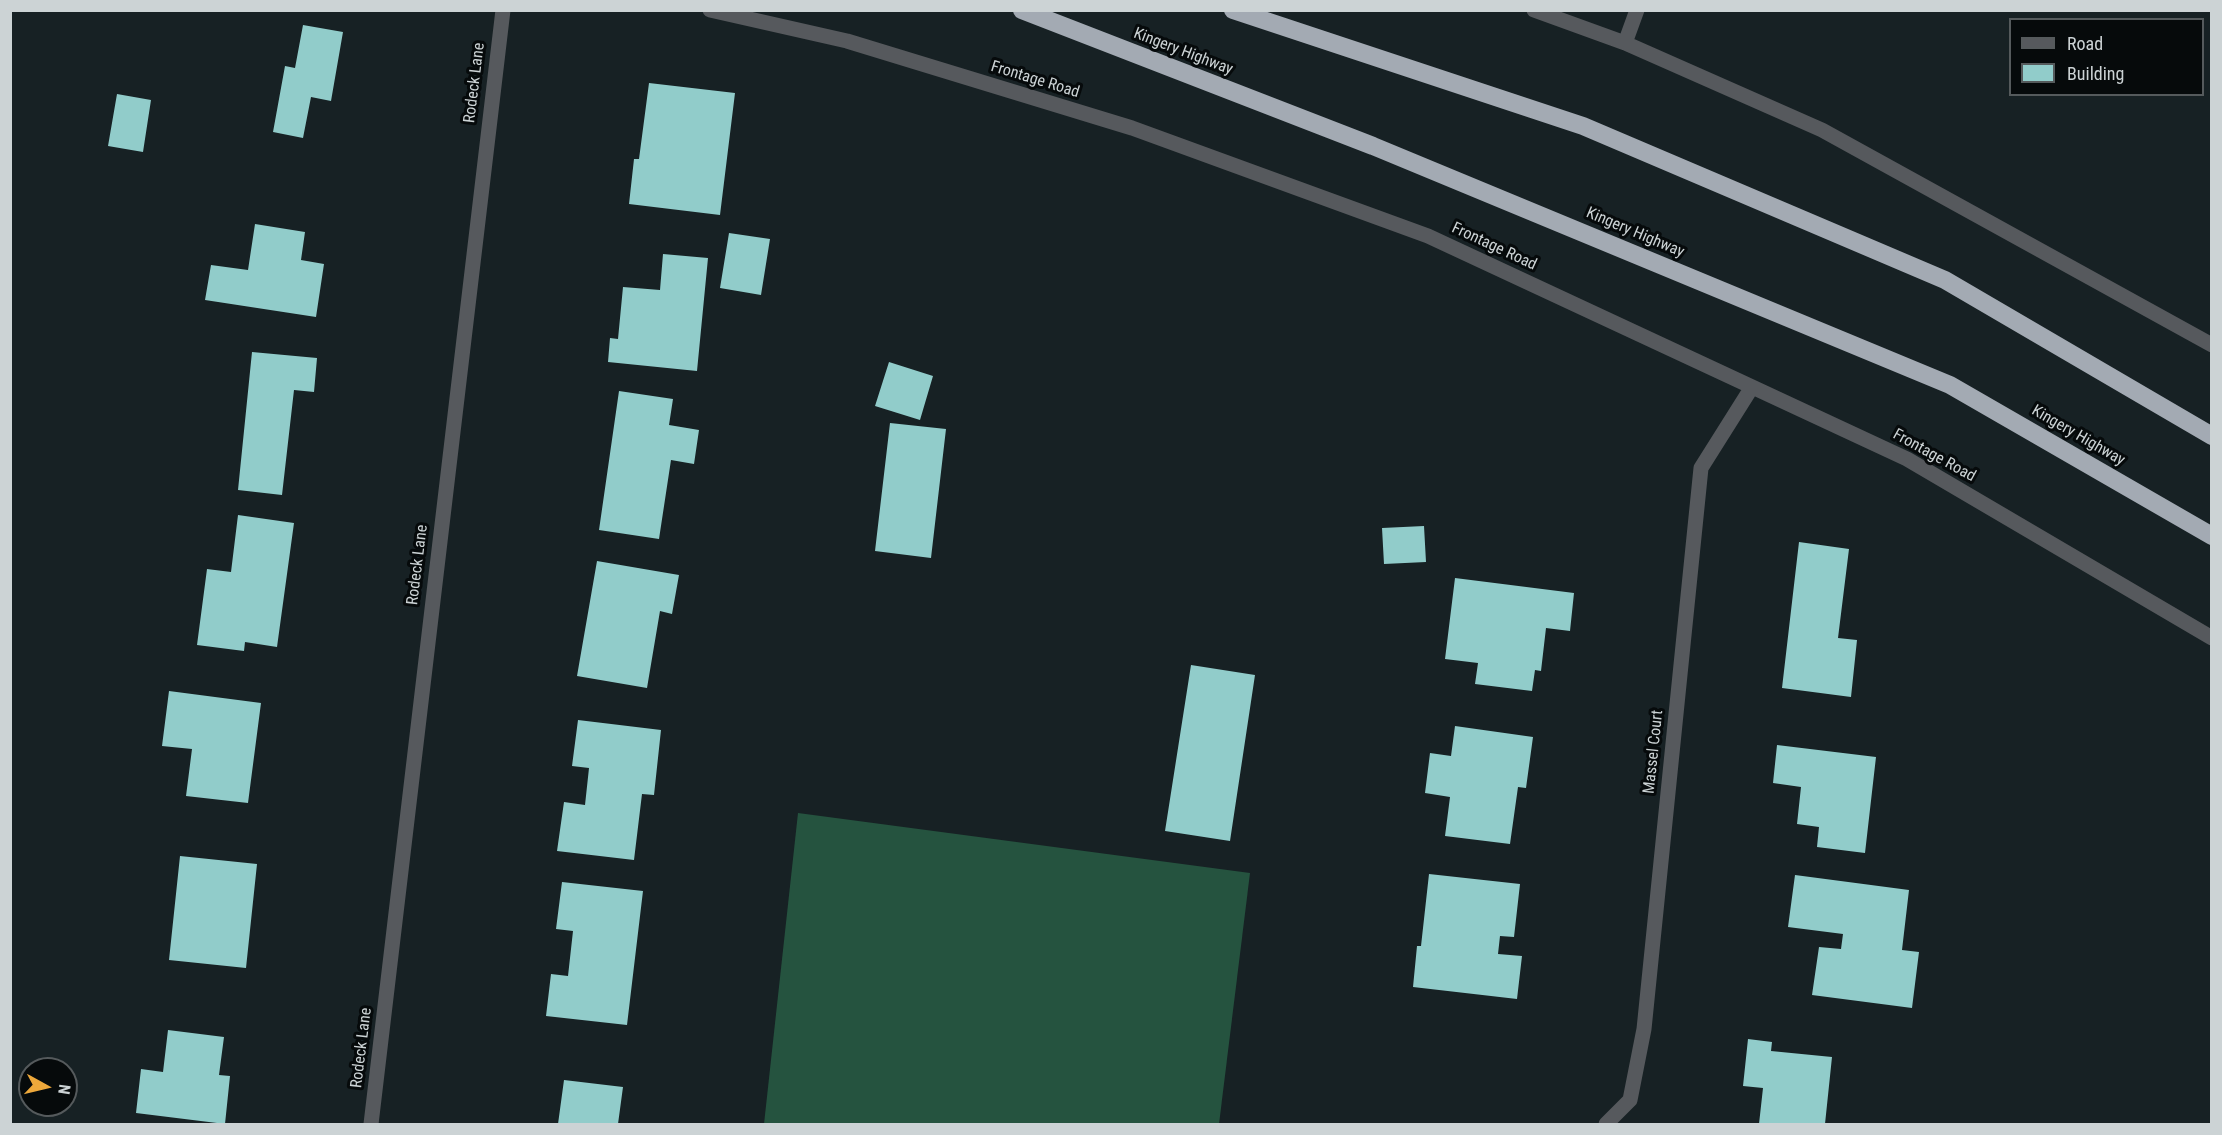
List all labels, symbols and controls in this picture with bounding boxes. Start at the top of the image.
legend [2009,18,2204,96]
street label: Kingery Highway [1131,24,1235,80]
text: Road [2067,33,2103,54]
street label: Rodeck Lane [461,42,489,124]
street label: Frontage Road [988,57,1082,103]
text: Building [2067,63,2124,84]
street label: Kingery Highway [1583,204,1687,262]
street label: Frontage Road [1448,219,1540,275]
street label: Kingery Highway [2028,402,2128,470]
street label: Frontage Road [1889,425,1979,487]
street label: Rodeck Lane [404,524,432,606]
street label: Massel Court [1640,709,1668,795]
street label: Rodeck Lane [348,1007,376,1089]
north arrow [18,1057,78,1117]
text: N [54,1083,74,1095]

